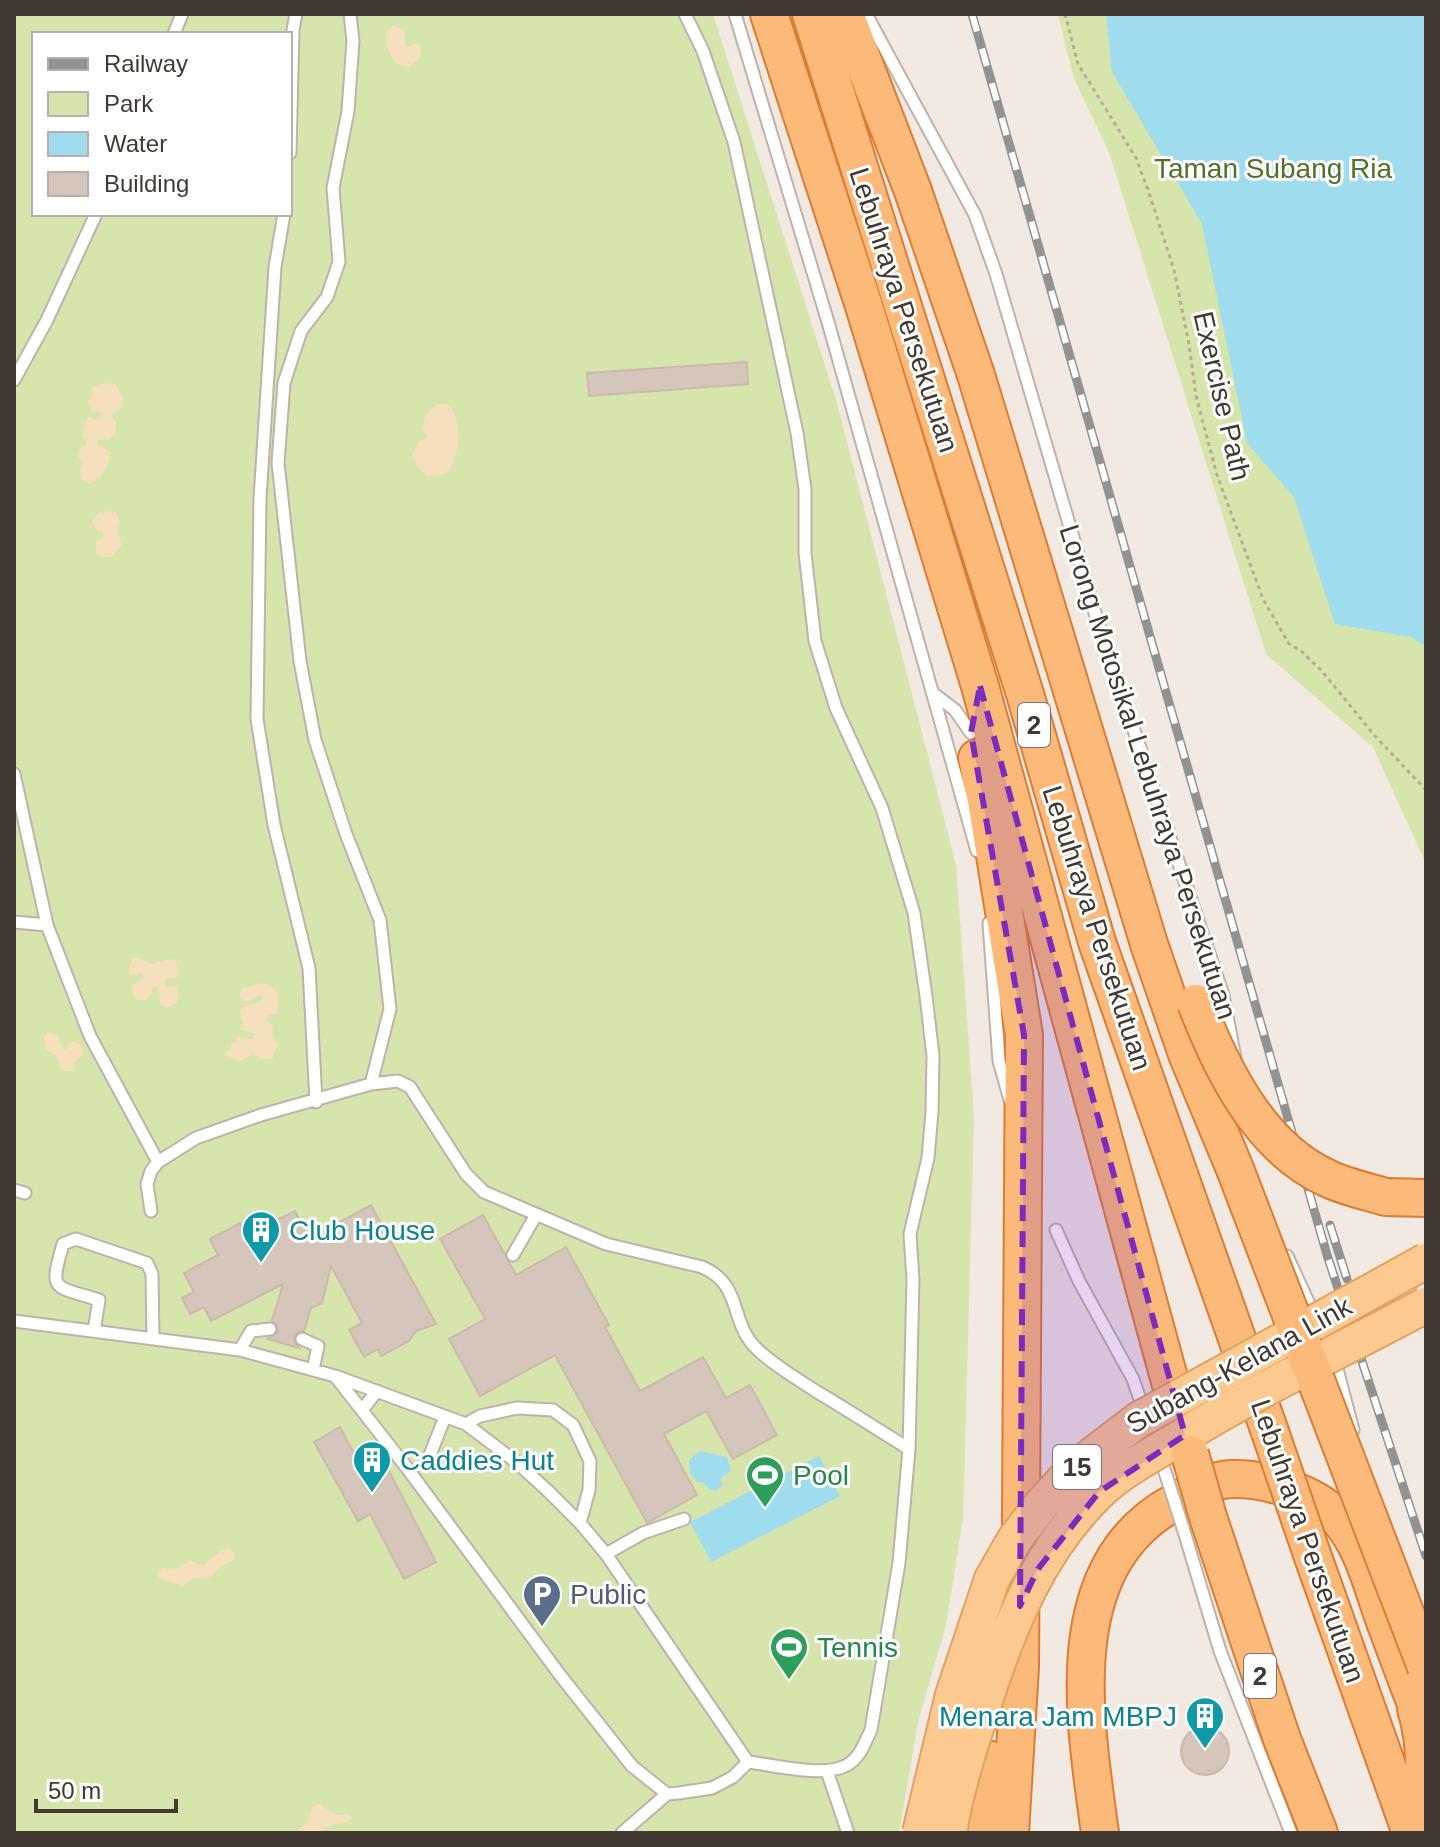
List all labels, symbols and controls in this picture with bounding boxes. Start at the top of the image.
legend [32,32,292,216]
text: Railway [104,50,188,77]
text: Park [104,90,154,117]
text: Water [104,130,167,157]
park label: Taman Subang Ria [1154,153,1393,184]
street label: Lebuhraya Persekutuan [843,164,965,456]
text: Building [104,170,189,197]
street label: Exercise Path [1187,308,1257,484]
street label: Lorong Motosikal Lebuhraya Persekutuan [1052,520,1244,1024]
road number: 2 [1018,703,1050,747]
street label: Lebuhraya Persekutuan [1035,781,1159,1075]
building icon: Club House [240,1209,282,1264]
place label: Club House [289,1215,435,1246]
street label: Subang-Kelana Link [1121,1290,1358,1440]
street label: Lebuhraya Persekutuan [1245,1395,1371,1687]
building icon: Caddies Hut [351,1439,393,1494]
place label: Caddies Hut [400,1445,554,1476]
road number: 15 [1053,1445,1101,1489]
sports icon: Pool [744,1454,786,1509]
place label: Pool [793,1460,849,1491]
parking icon: Public [521,1573,563,1628]
place label: Public [570,1579,646,1610]
sports icon: Tennis [768,1626,810,1681]
place label: Tennis [817,1632,898,1663]
road number: 2 [1244,1654,1276,1698]
building icon: Menara Jam MBPJ [1184,1695,1226,1750]
place label: Menara Jam MBPJ [939,1701,1177,1732]
scale bar [36,1763,176,1813]
text: 50 m [48,1777,101,1804]

